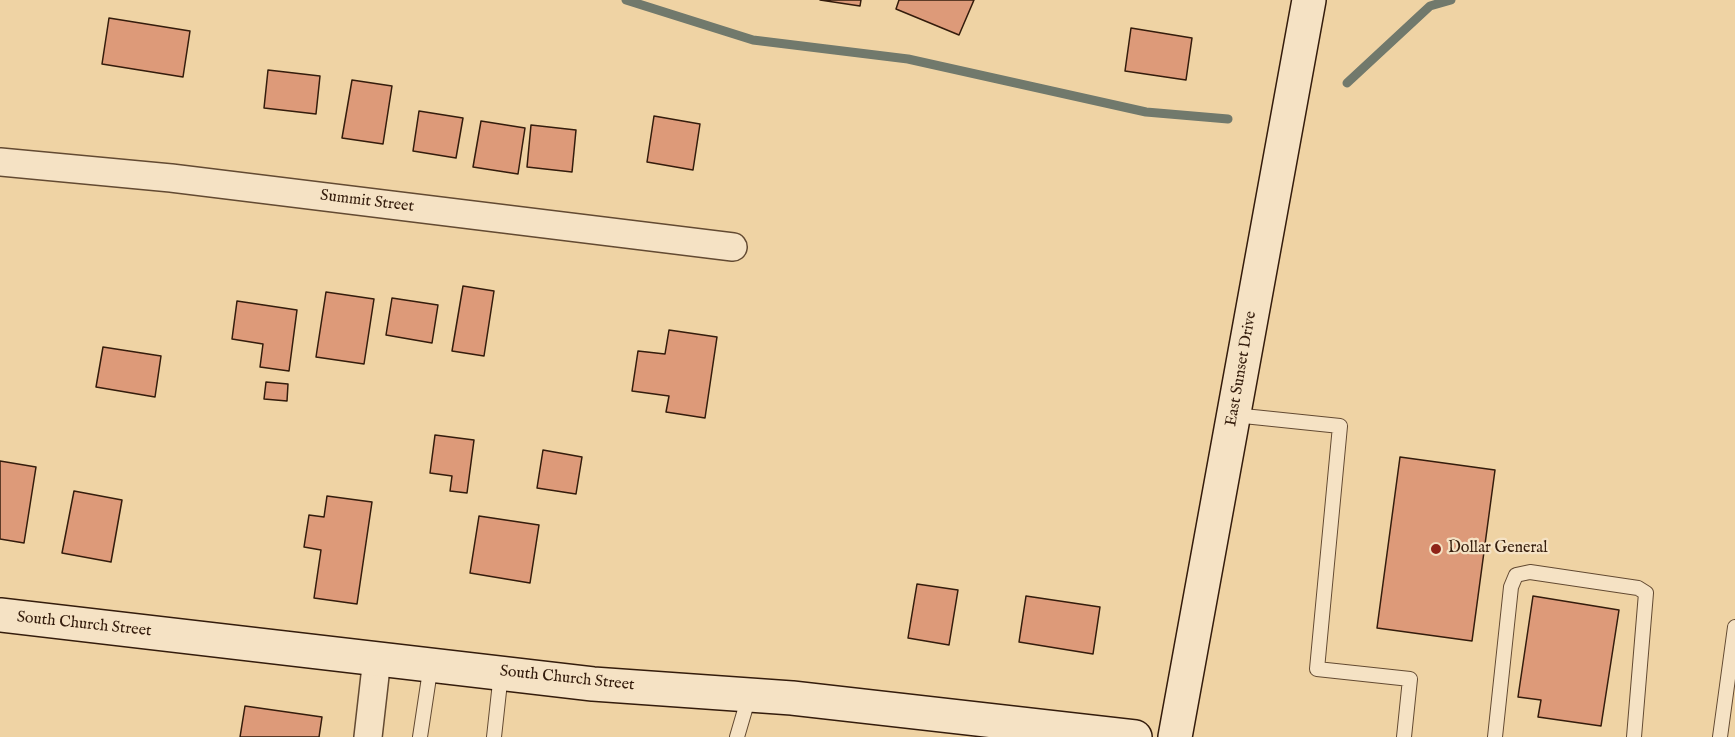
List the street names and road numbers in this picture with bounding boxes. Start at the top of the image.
street label: Summit Street [319,187,415,217]
street label: East Sunset Drive [1222,310,1262,428]
street label: South Church Street [16,608,152,642]
street label: South Church Street [499,662,635,696]

